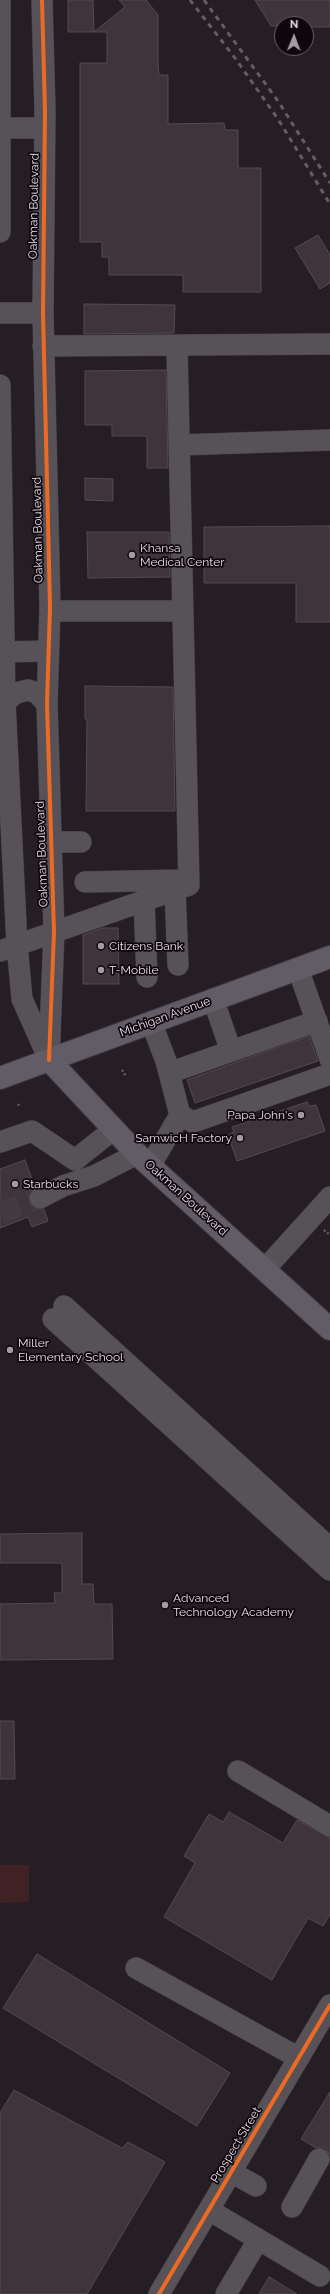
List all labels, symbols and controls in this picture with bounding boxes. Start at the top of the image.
north arrow [274,16,314,56]
text: N [290,18,299,31]
street label: Oakman Boulevard [26,153,42,259]
street label: Oakman Boulevard [30,477,46,583]
place label: Khansa Medical Center [140,541,224,569]
marker: Khansa Medical Center [127,550,137,560]
street label: Oakman Boulevard [33,801,51,907]
place label: Citizens Bank [109,939,183,953]
marker: Citizens Bank [96,941,106,951]
place label: T-Mobile [109,963,159,977]
marker: T-Mobile [96,965,106,975]
street label: Michigan Avenue [118,994,212,1040]
place label: Papa John's [227,1108,293,1122]
marker: Papa John's [296,1110,306,1120]
place label: SamwicH Factory [135,1131,232,1145]
marker: SamwicH Factory [235,1133,245,1143]
street label: Oakman Boulevard [142,1157,230,1239]
place label: Starbucks [23,1177,78,1191]
marker: Starbucks [10,1179,20,1189]
place label: Miller Elementary School [18,1336,123,1364]
marker: Miller Elementary School [5,1345,15,1355]
place label: Advanced Technology Academy [173,1591,294,1619]
marker: Advanced Technology Academy [160,1600,170,1610]
street label: Prospect Street [208,2105,264,2185]

